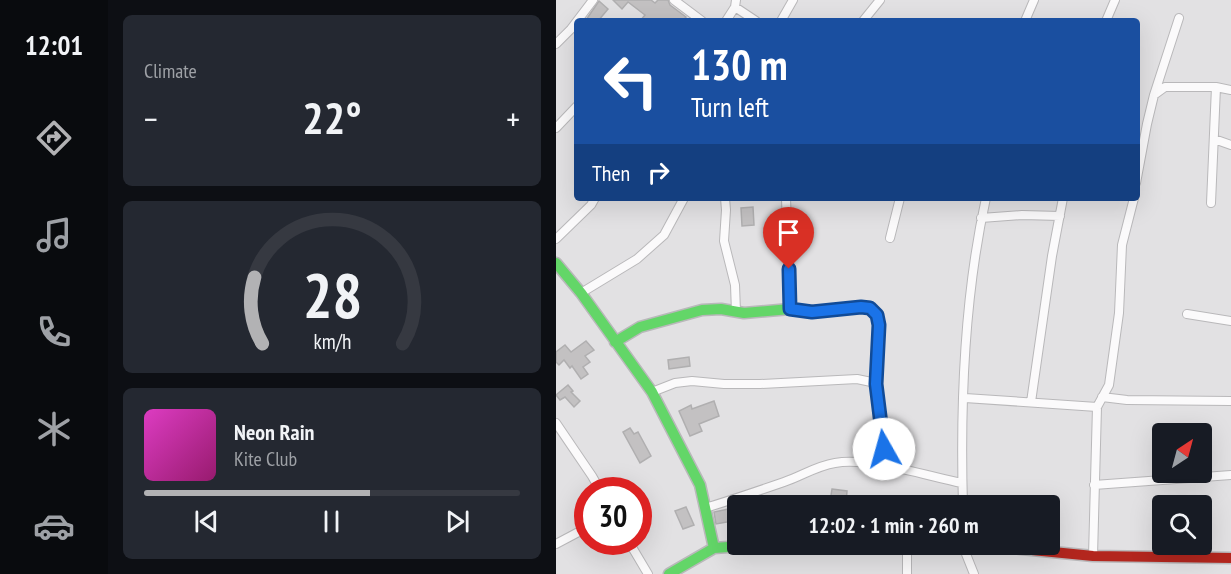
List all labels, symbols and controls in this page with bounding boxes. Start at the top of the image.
text: 12:01 [25,28,83,62]
text: 130 m [691,37,788,92]
icon: left [592,42,670,120]
text: Climate [144,58,197,84]
text: 22° [302,88,362,146]
text: Turn left [691,90,769,124]
text: − [144,97,158,140]
text: + [506,97,520,140]
icon: directions [33,117,75,159]
icon: right [642,156,675,189]
text: Then [592,159,630,187]
pin [763,207,814,269]
icon: music [33,214,75,256]
icon: arrive [772,216,805,249]
text: 28 [302,254,362,335]
icon: phone [33,311,75,353]
text: km/h [313,327,351,355]
icon: climate [33,408,75,450]
position arrow [852,417,916,481]
text: Neon Rain [234,418,314,446]
north arrow [1152,423,1212,483]
map controls [1152,423,1212,555]
text: Kite Club [234,446,297,472]
speed limit sign: 30 [574,477,652,555]
button: search [1152,495,1212,555]
icon: car [33,505,75,547]
icon: previous [190,505,223,538]
icon: pause [315,505,348,538]
icon: next [441,505,474,538]
text: 12:02 · 1 min · 260 m [808,511,979,539]

